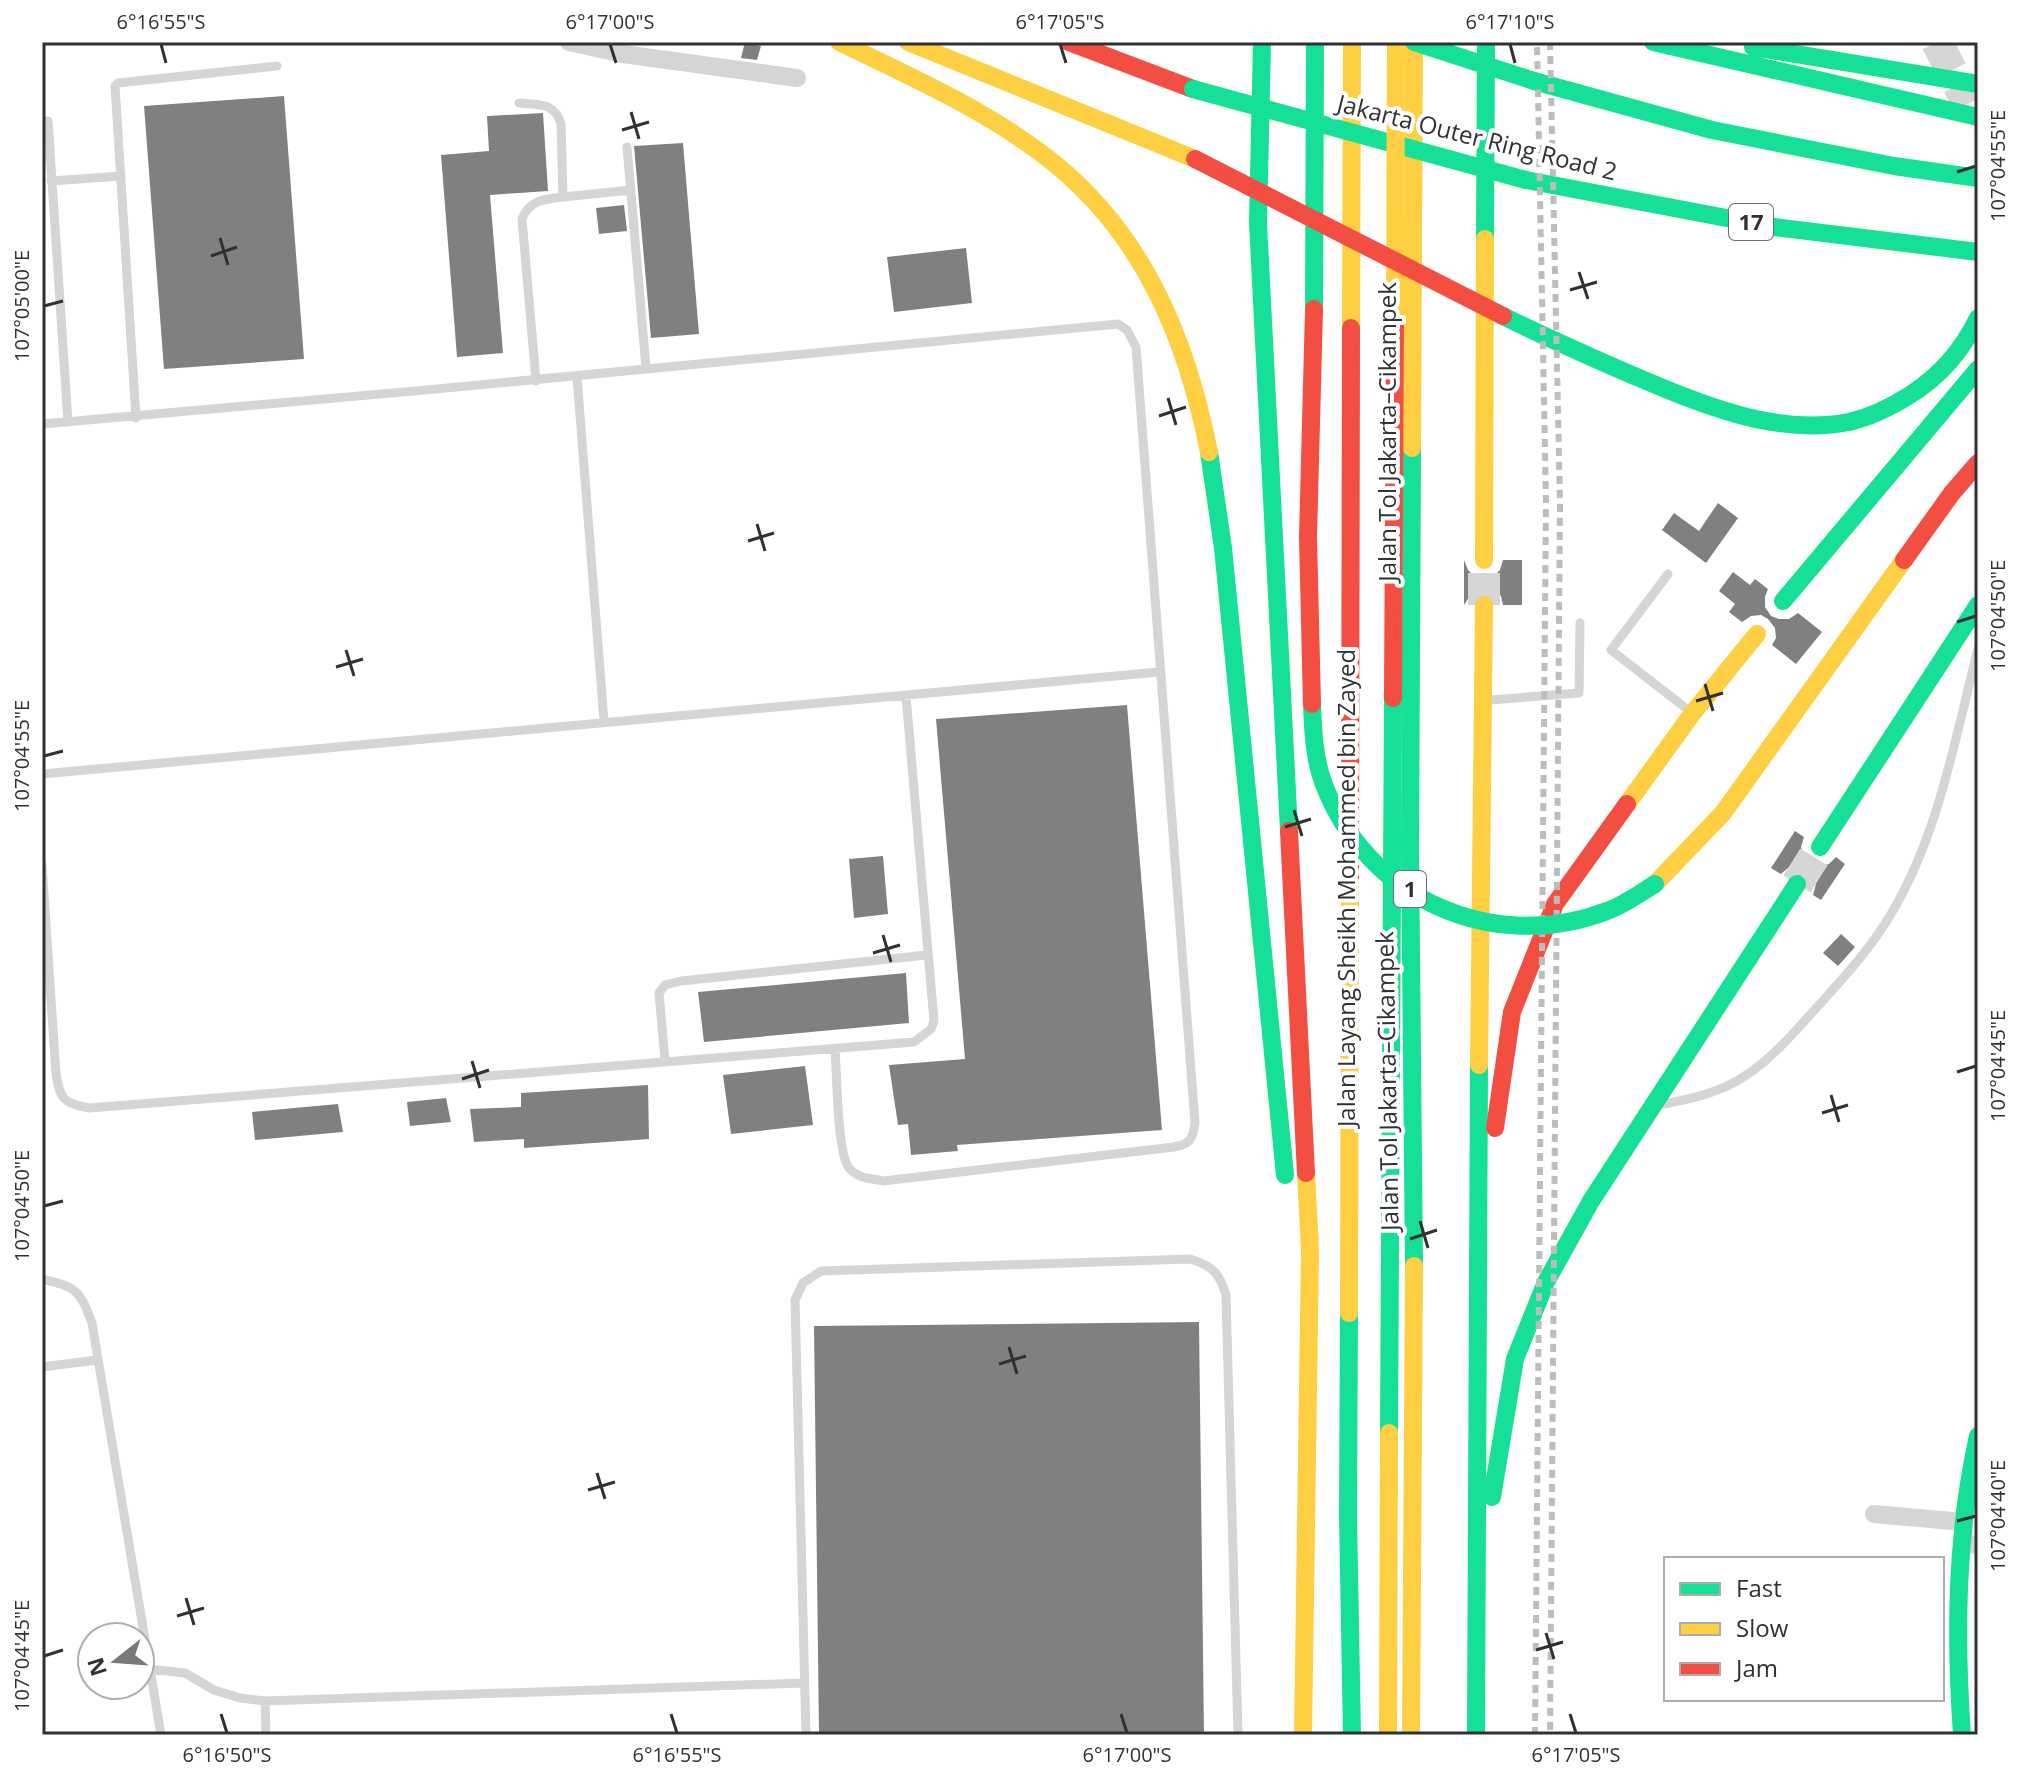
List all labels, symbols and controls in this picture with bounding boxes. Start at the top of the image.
text: 6°16'55"S [116,8,206,35]
text: 6°17'00"S [565,8,655,35]
text: 6°17'05"S [1015,8,1105,35]
text: 6°17'10"S [1465,8,1555,35]
street label: Jakarta Outer Ring Road 2 [1332,85,1621,187]
text: 107°04'55"E [1984,110,2011,222]
road number: 17 [1729,204,1773,240]
text: 107°05'00"E [8,250,35,362]
street label: Jalan Tol Jakarta–Cikampek [1370,282,1403,584]
text: 107°04'50"E [1984,560,2011,672]
street label: Jalan Layang Sheikh Mohammed bin Zayed [1329,649,1362,1129]
text: 107°04'55"E [8,700,35,812]
road number: 1 [1394,871,1426,907]
street label: Jalan Tol Jakarta–Cikampek [1367,931,1406,1233]
text: 107°04'45"E [1984,1010,2011,1122]
text: 107°04'50"E [8,1150,35,1262]
text: 107°04'40"E [1984,1460,2011,1572]
legend [1664,1557,1944,1701]
text: Fast [1736,1571,1782,1604]
text: 107°04'45"E [8,1600,35,1712]
text: Slow [1736,1611,1789,1644]
north arrow [76,1621,156,1701]
text: Jam [1734,1651,1778,1684]
text: N [79,1654,113,1680]
text: 6°16'50"S [182,1741,272,1768]
text: 6°16'55"S [632,1741,722,1768]
text: 6°17'00"S [1082,1741,1172,1768]
text: 6°17'05"S [1531,1741,1621,1768]

